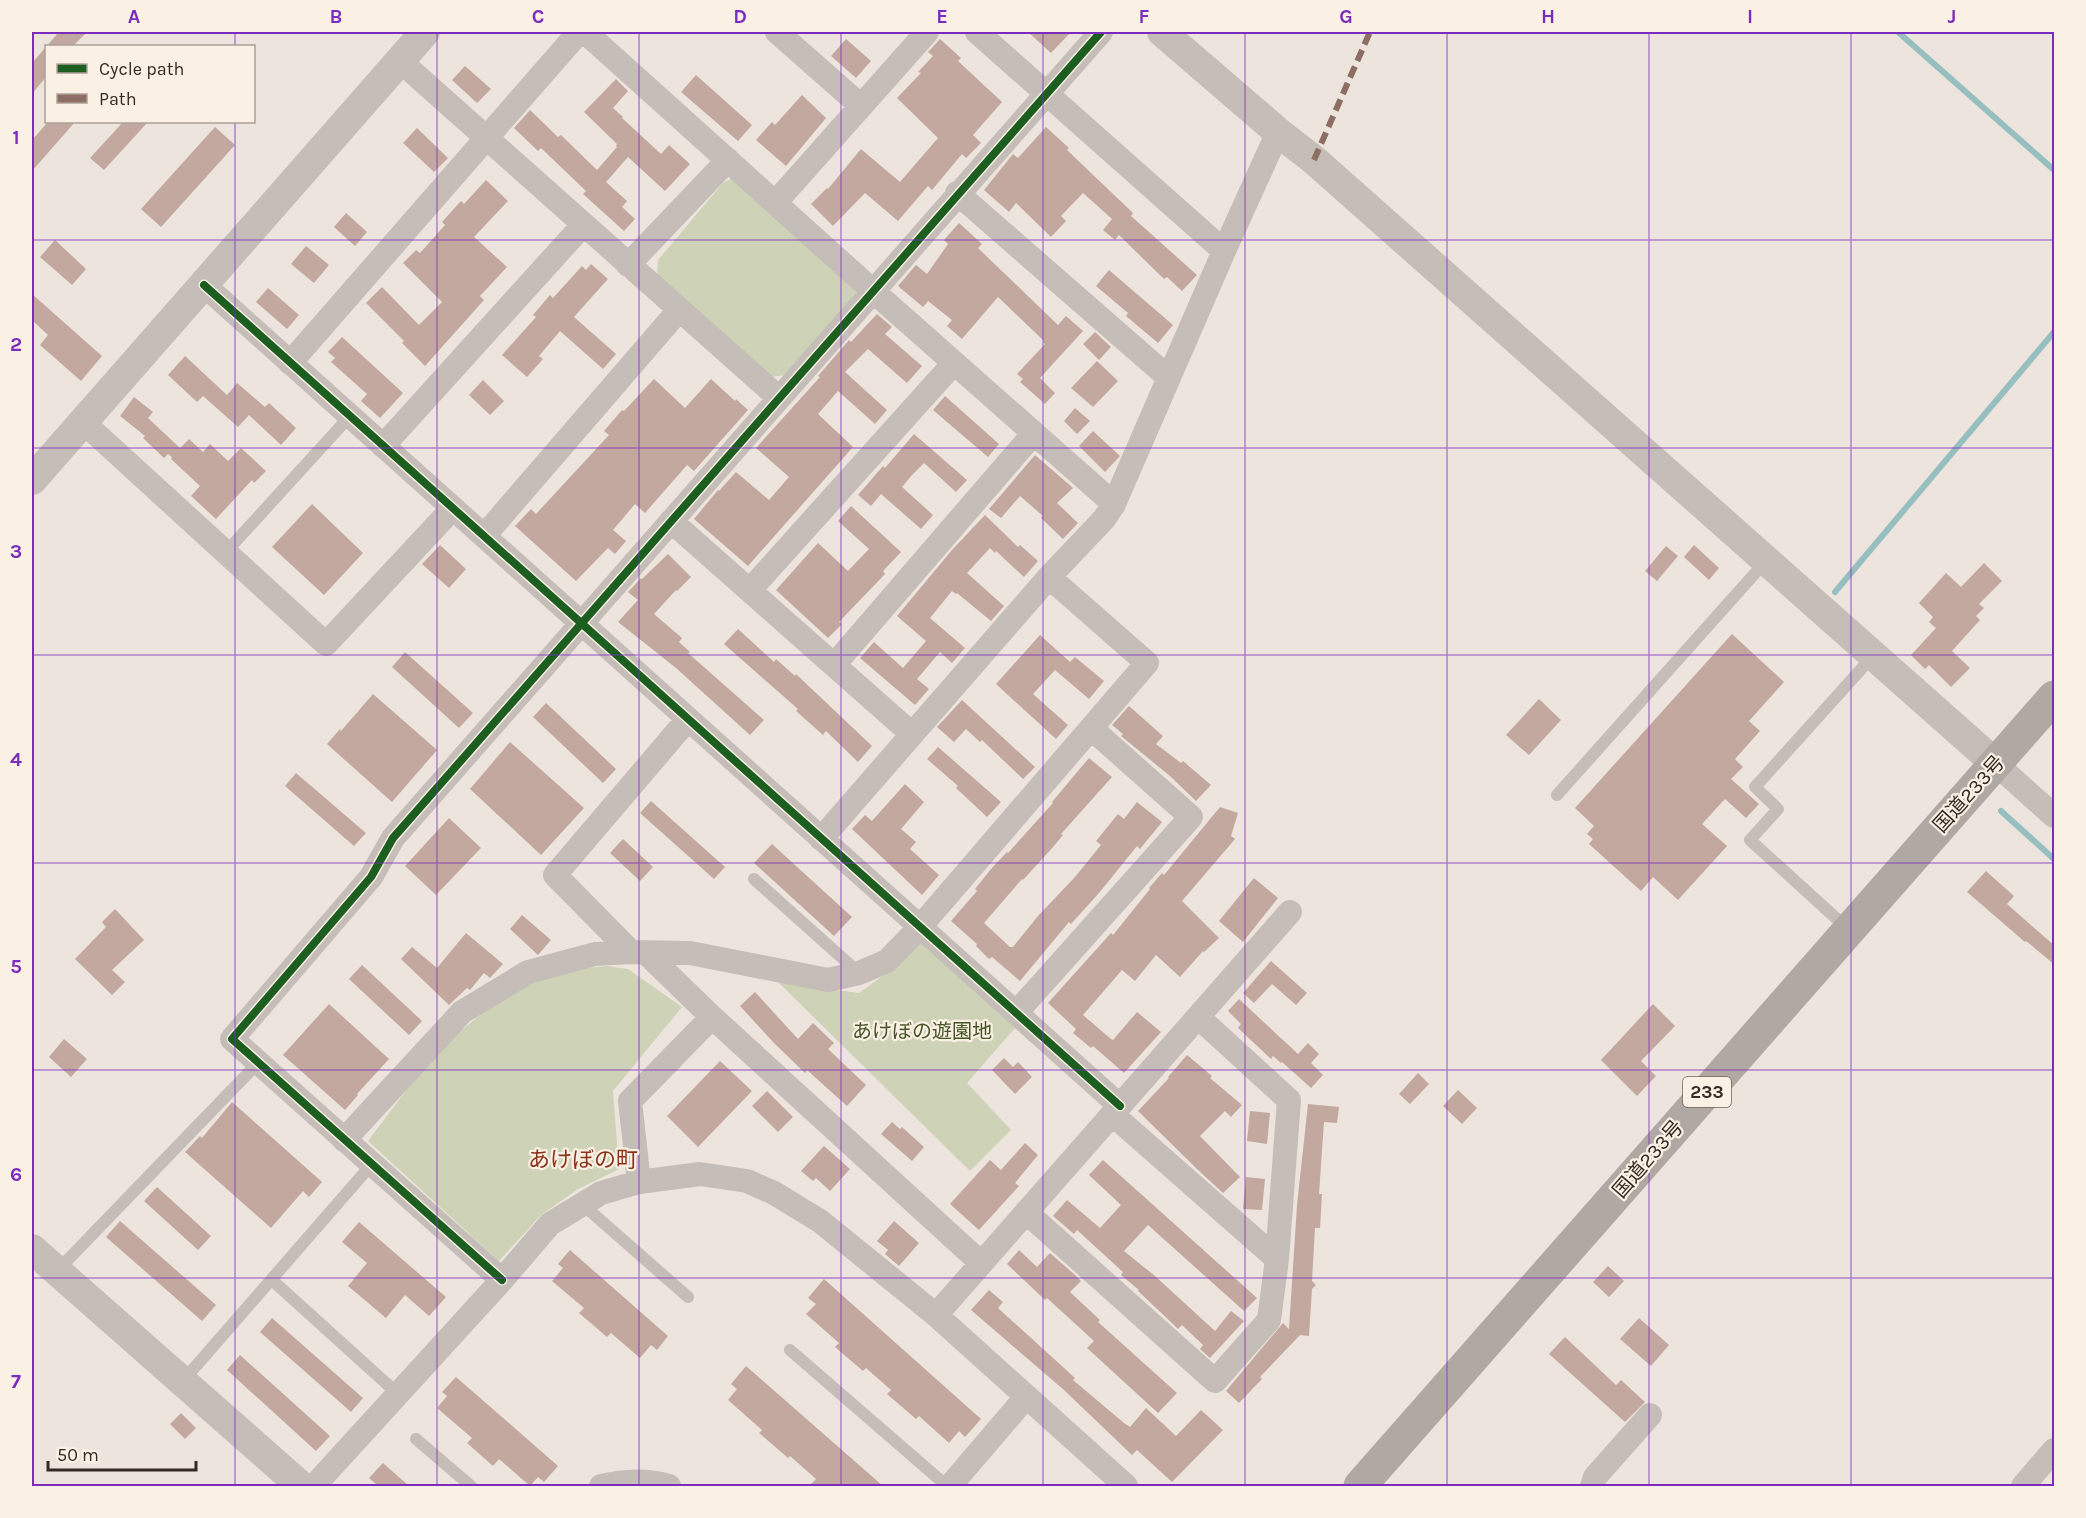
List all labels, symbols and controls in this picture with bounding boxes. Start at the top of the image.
text: A [128,5,141,28]
text: B [330,5,342,28]
text: C [532,5,544,28]
text: D [733,5,747,28]
text: E [936,5,948,28]
text: F [1139,5,1150,28]
text: G [1339,5,1353,28]
text: H [1541,5,1555,28]
text: I [1747,5,1753,28]
text: J [1948,5,1956,28]
legend [45,45,255,123]
text: Cycle path [99,58,184,80]
text: Path [99,88,137,110]
text: 1 [12,126,20,149]
text: 2 [10,333,22,356]
text: 3 [10,540,22,563]
text: 4 [10,748,22,771]
street label: 国道233号 [1929,751,2009,837]
text: 5 [10,955,22,978]
park label: あけぼの遊園地 [852,1020,992,1043]
road number: 233 [1683,1077,1731,1107]
street label: 国道233号 [1608,1116,1688,1202]
district label: あけぼの町 [528,1147,638,1173]
text: 6 [10,1163,22,1186]
text: 7 [11,1370,21,1393]
scale bar [48,1434,196,1472]
text: 50 m [57,1444,99,1466]

